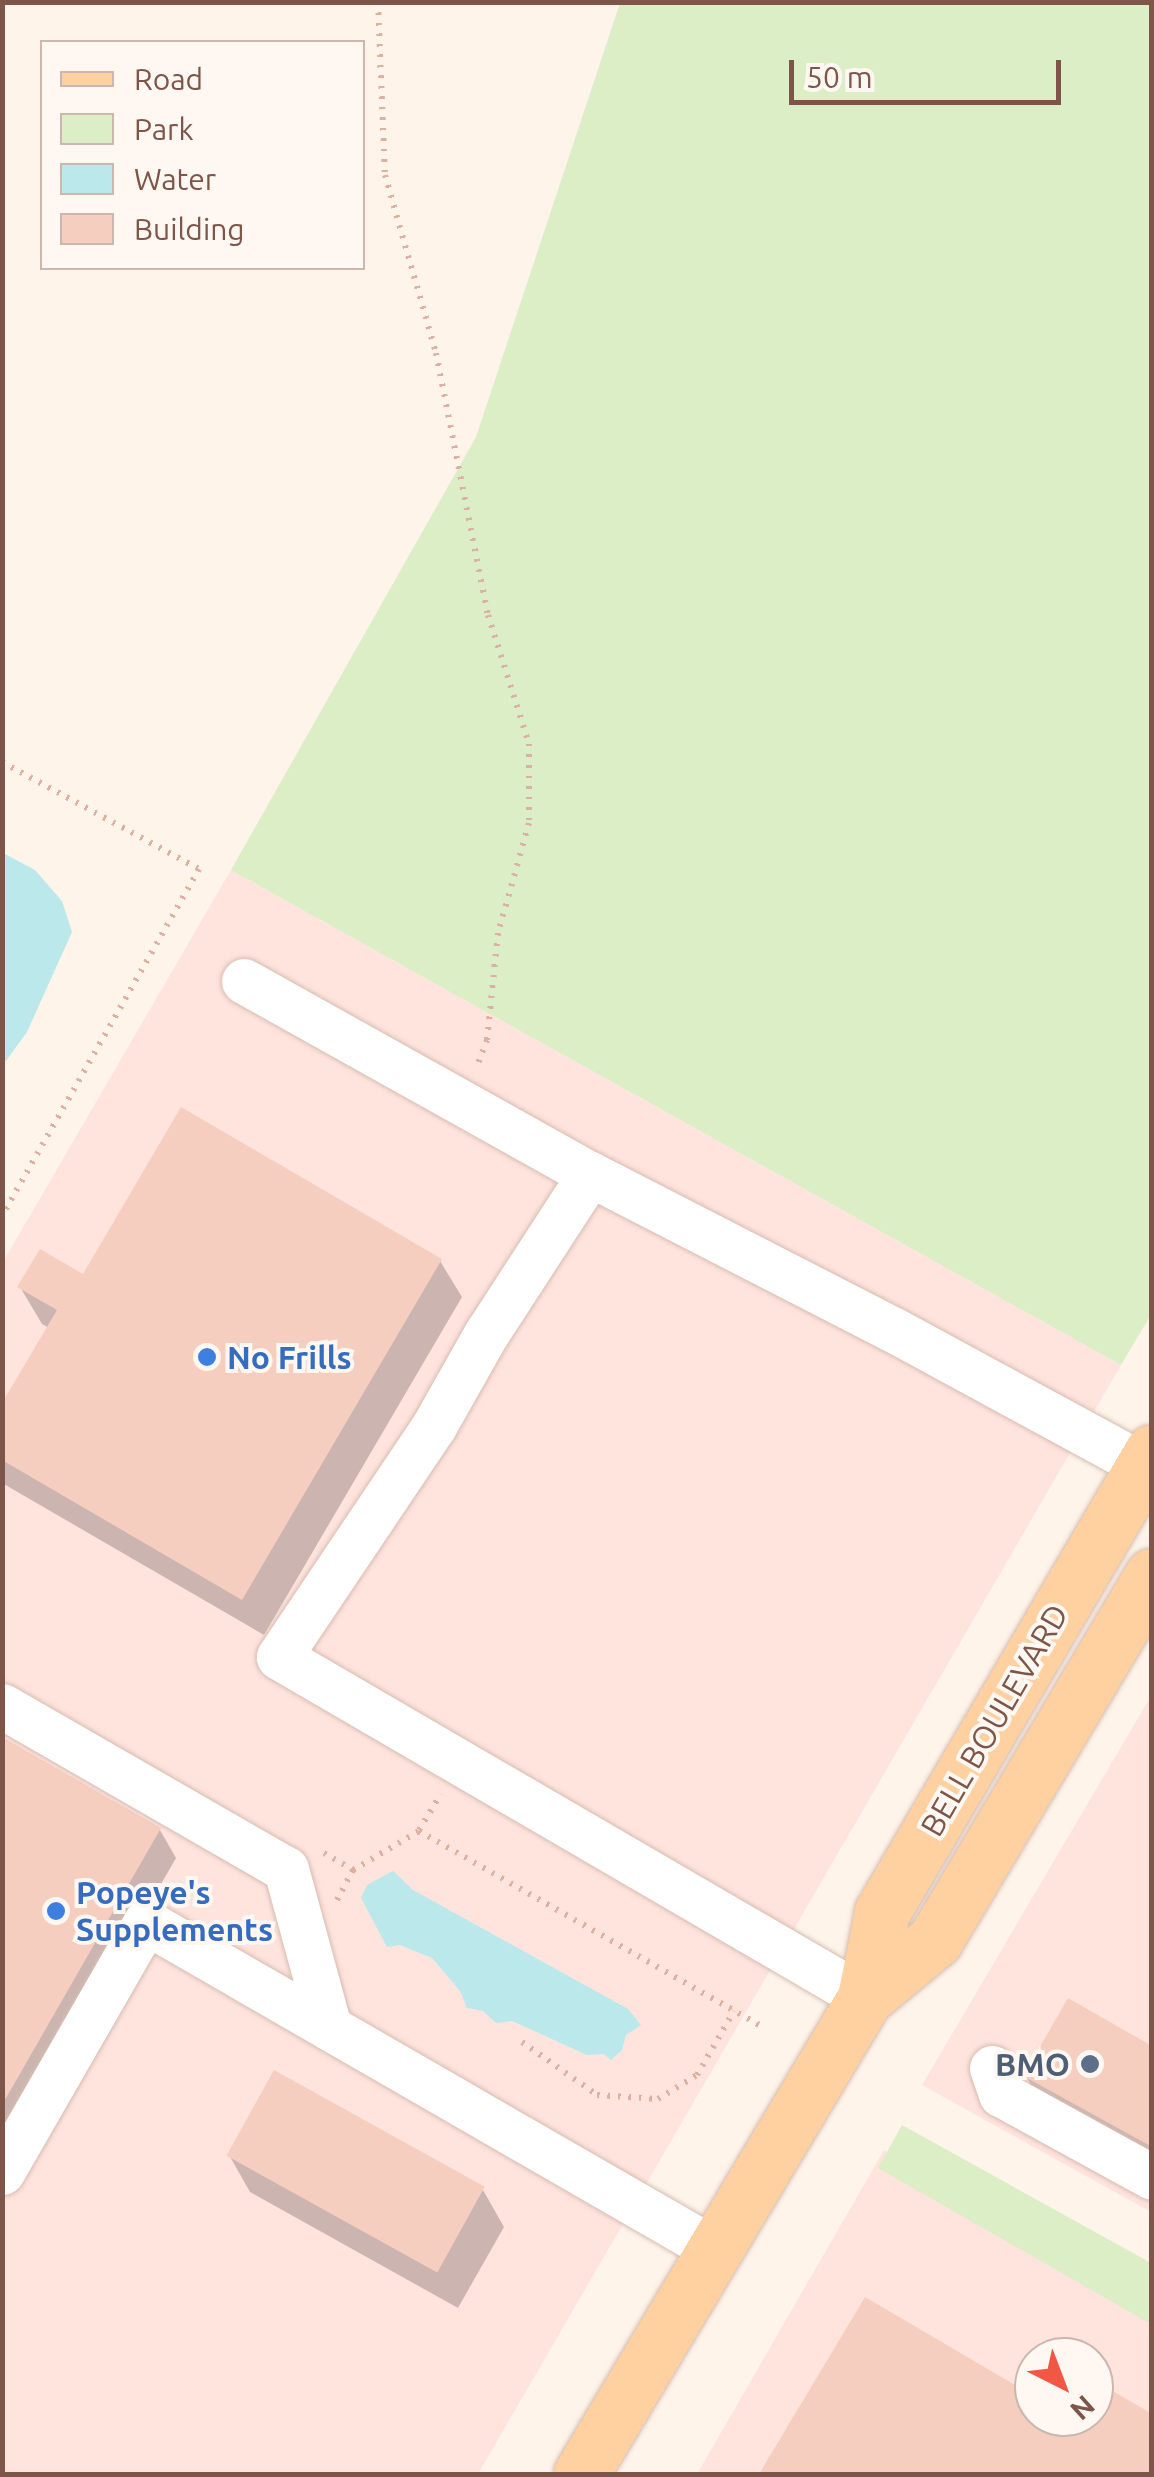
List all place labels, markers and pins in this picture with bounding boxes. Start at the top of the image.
place label: No Frills [227,1338,352,1376]
marker: No Frills [196,1346,218,1368]
place label: Popeye's Supplements [76,1874,273,1949]
marker: Popeye's Supplements [45,1900,67,1922]
place label: BMO [995,2045,1070,2083]
marker: BMO [1079,2053,1101,2075]

